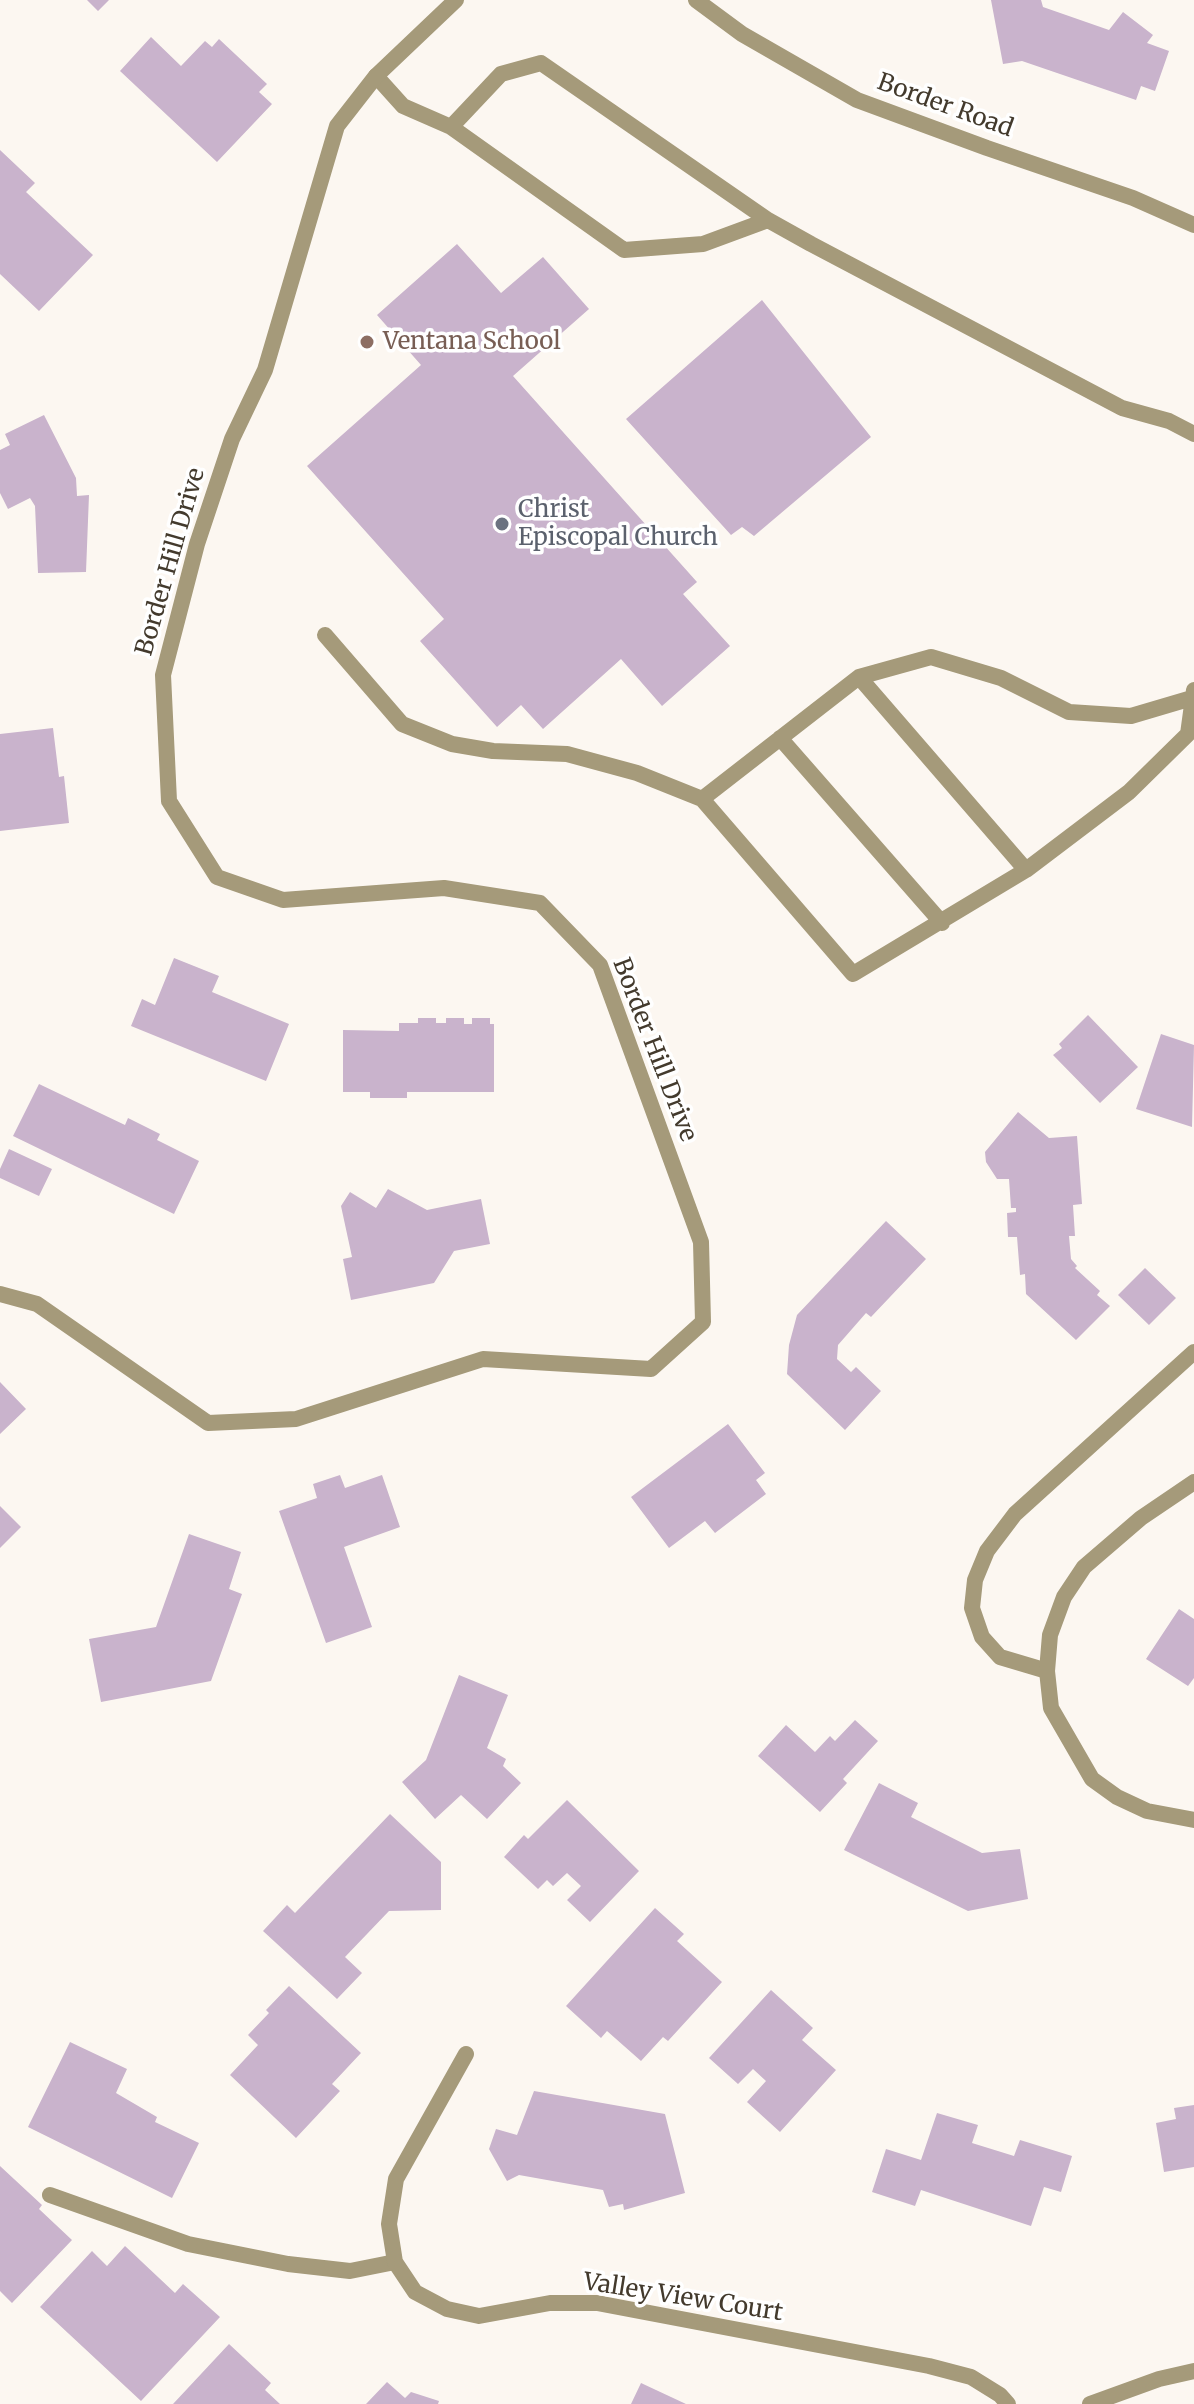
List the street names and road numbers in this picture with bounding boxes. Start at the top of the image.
street label: Border Road [873,68,1017,144]
street label: Border Hill Drive [130,465,212,659]
street label: Border Hill Drive [606,954,702,1146]
street label: Valley View Court [581,2268,785,2328]

